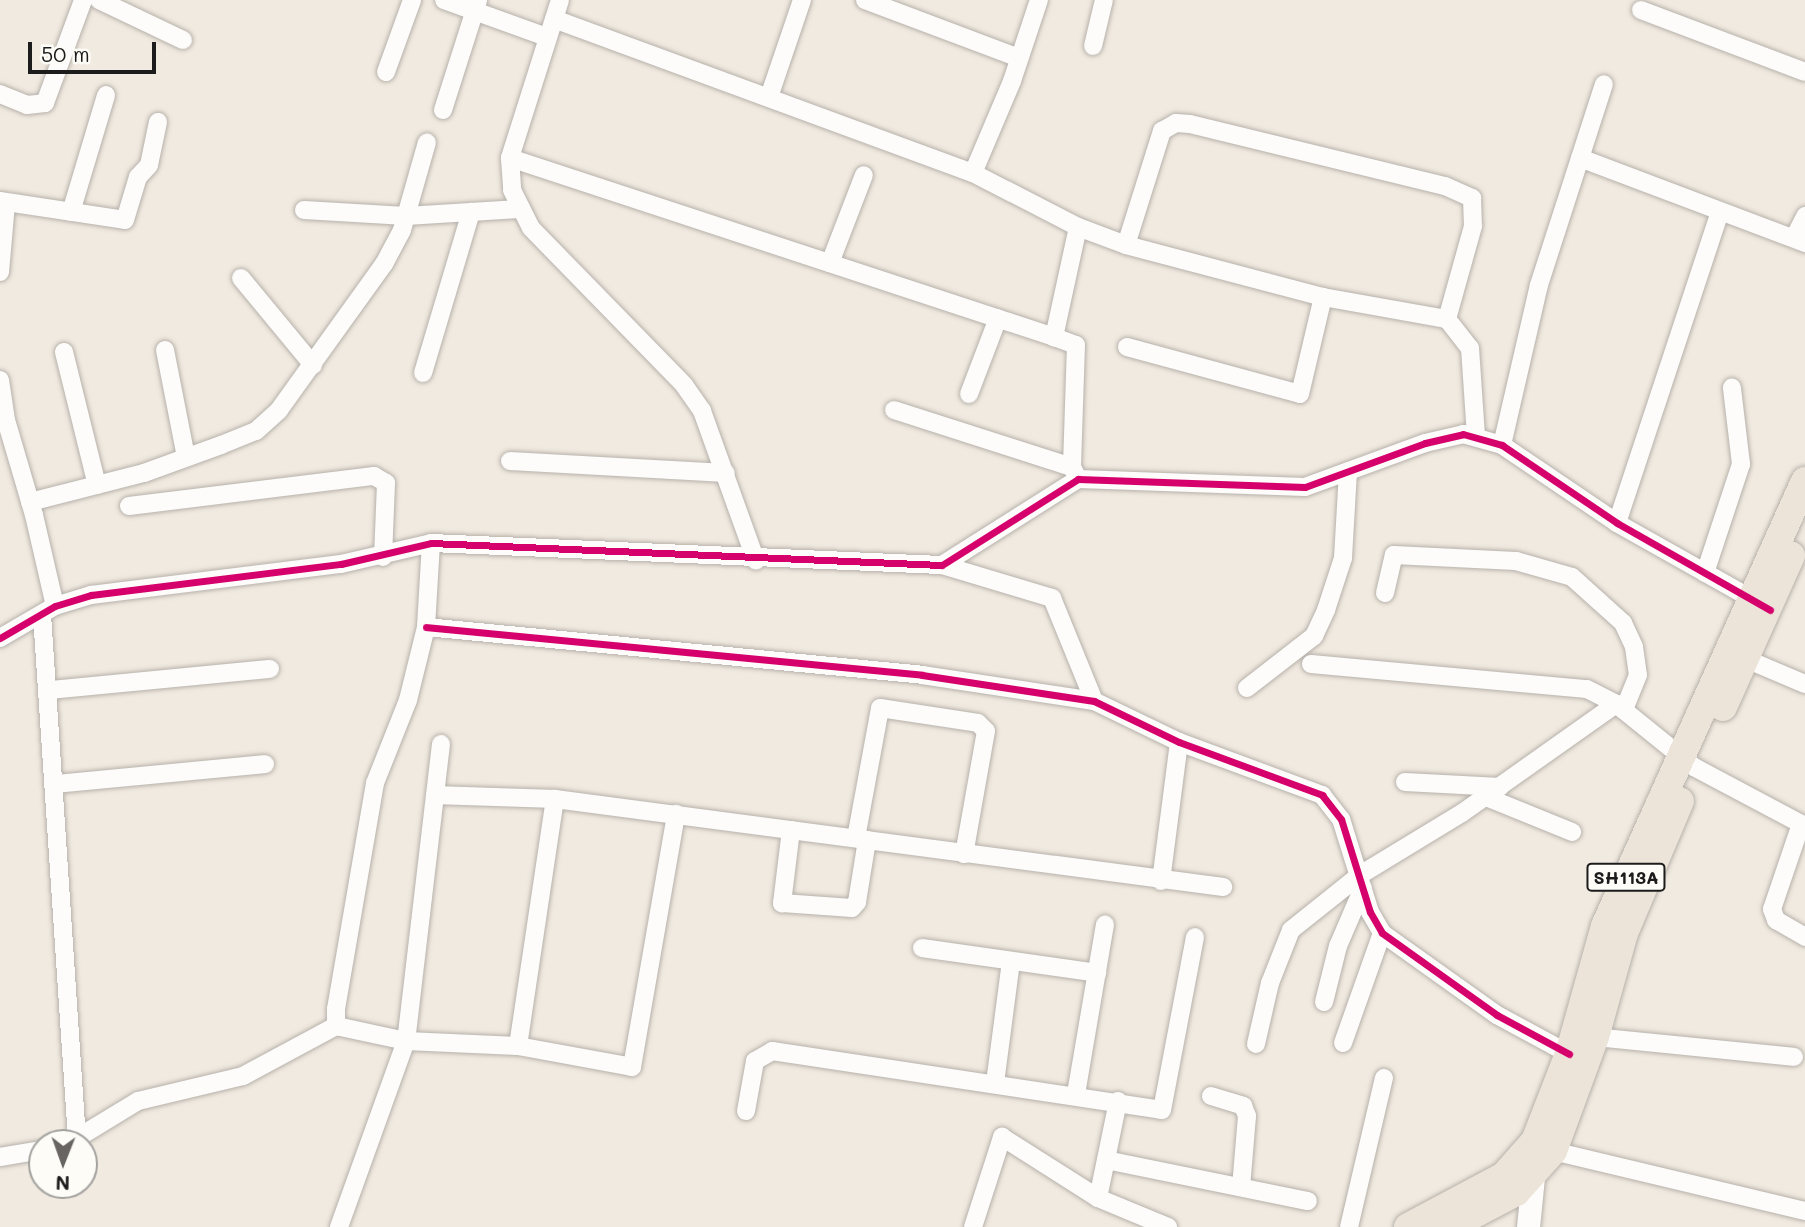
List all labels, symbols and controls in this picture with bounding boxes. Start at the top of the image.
scale bar [32,28,159,72]
text: 50 m [41,40,90,67]
road number: SH113A [1586,862,1666,892]
north arrow [28,1129,98,1199]
text: N [55,1171,70,1196]

